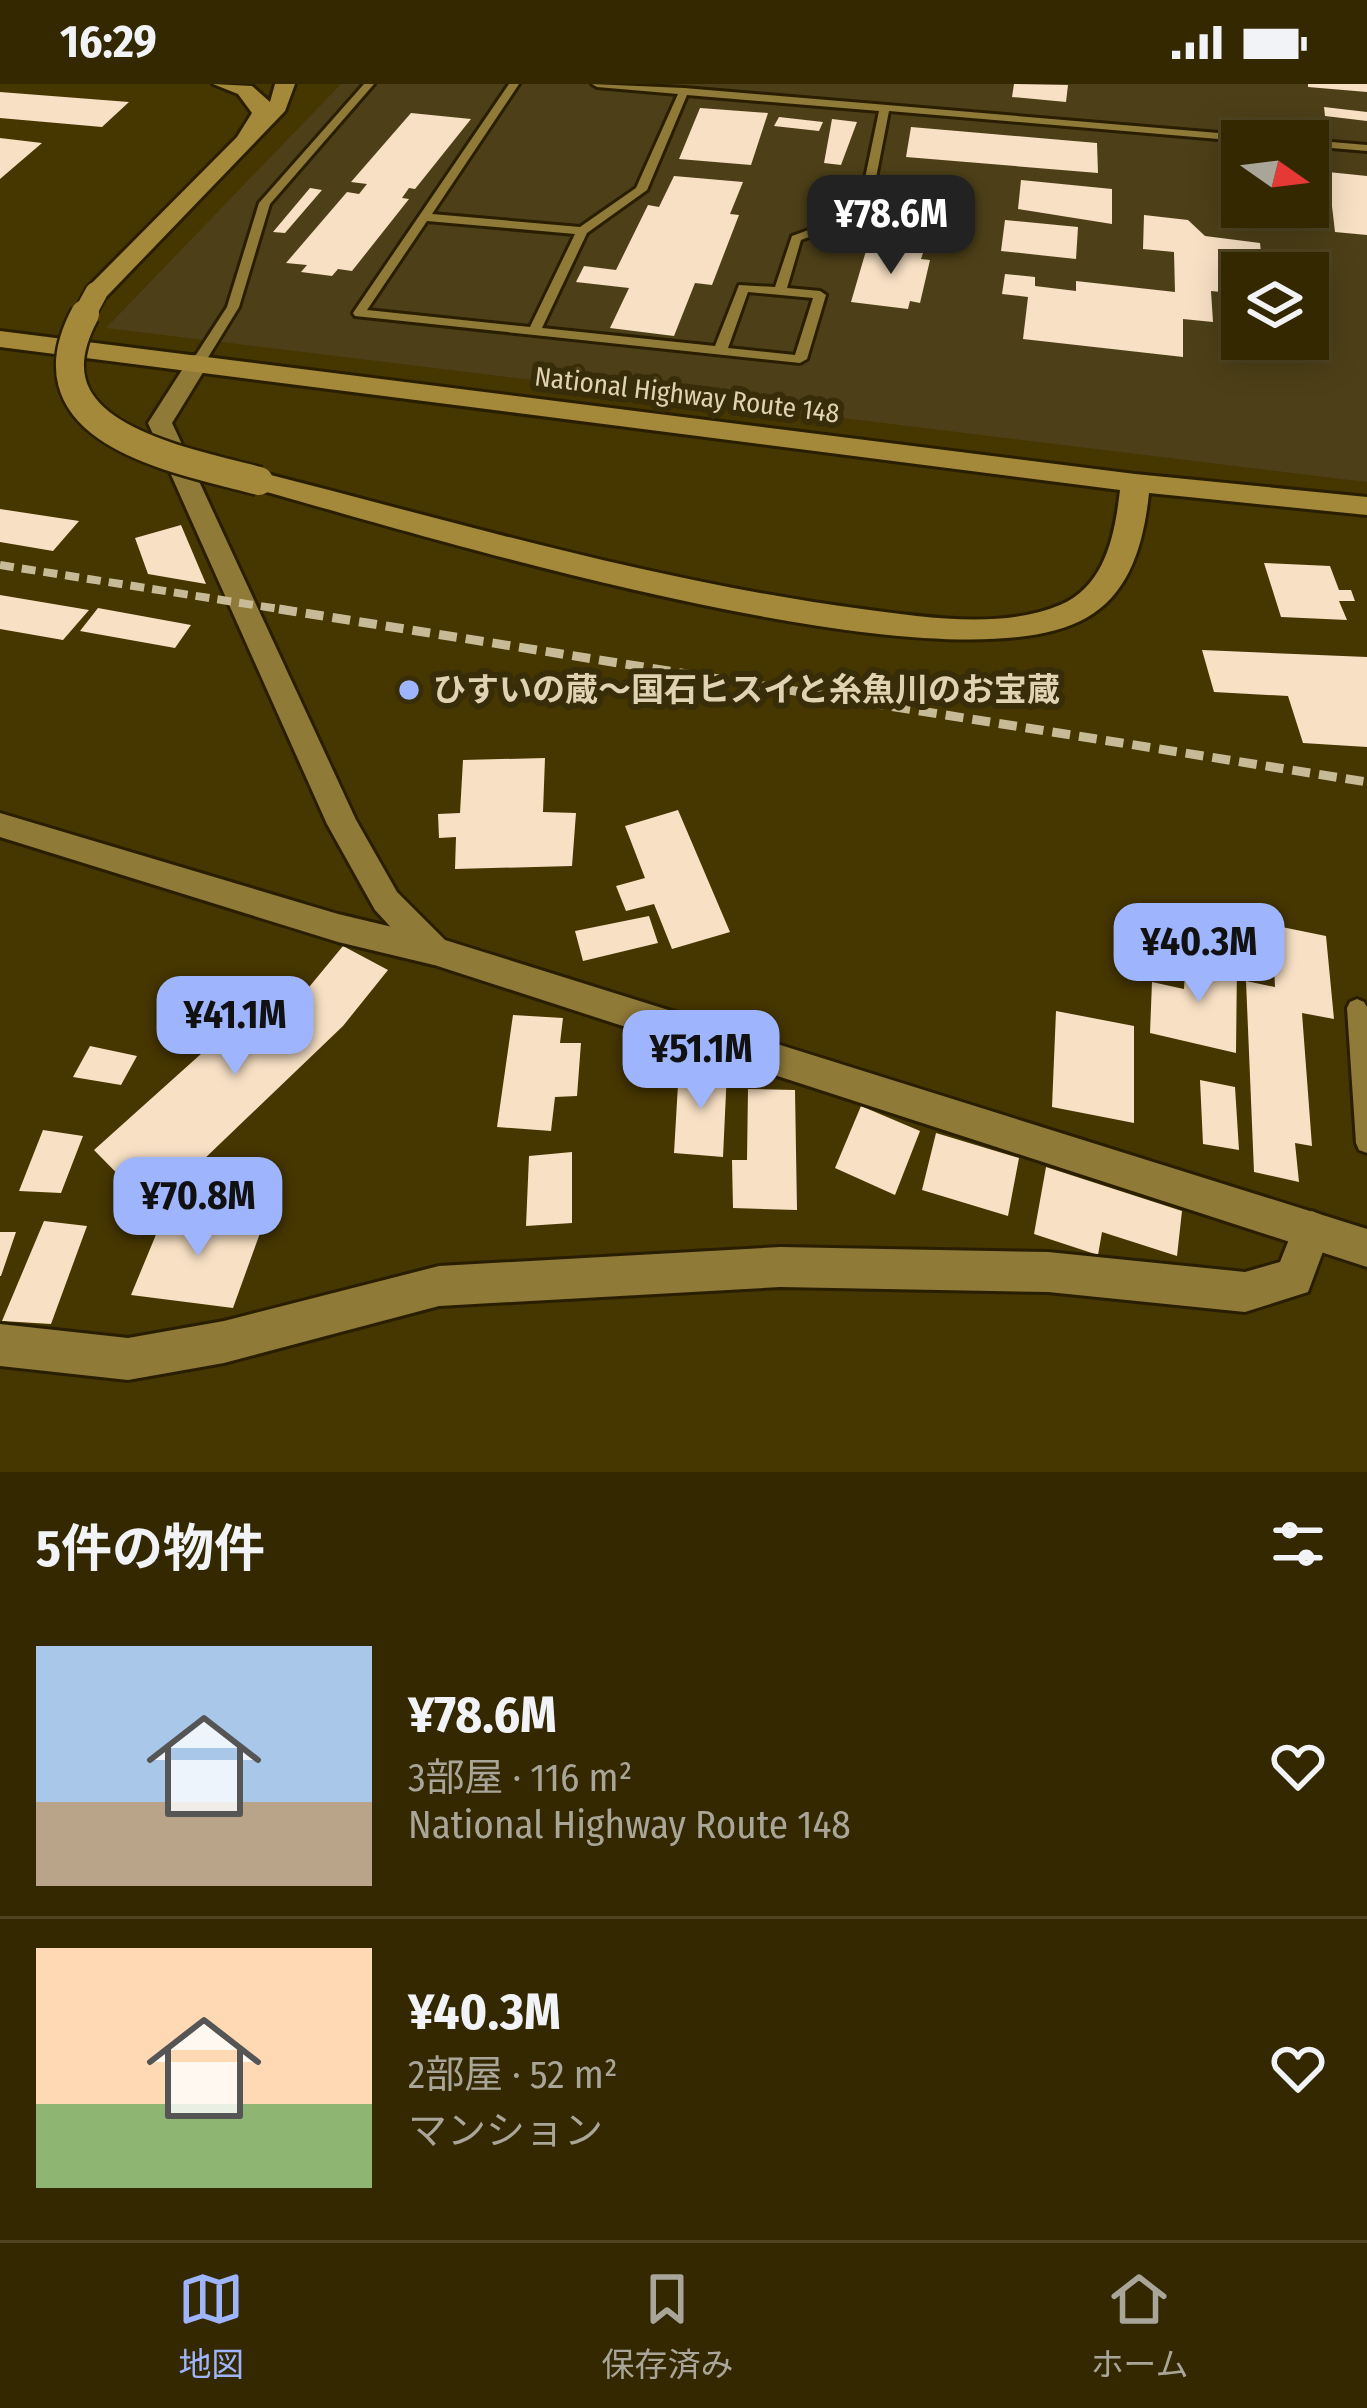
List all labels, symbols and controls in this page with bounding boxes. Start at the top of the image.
text: 16:29 [60,15,157,69]
north arrow [1221,120,1329,228]
map controls [1221,120,1329,360]
pin: ¥78.6M [793,175,989,277]
text: ¥78.6M [834,191,948,237]
button: layers [1221,252,1329,360]
street label: National Highway Route 148 [533,360,841,430]
place label: ひすいの蔵～国石ヒスイと糸魚川のお宝蔵 [433,670,1060,710]
marker: ひすいの蔵～国石ヒスイと糸魚川のお宝蔵 [396,677,422,703]
pin: ¥40.3M [1101,903,1297,1005]
text: ¥40.3M [1141,919,1257,965]
pin: ¥41.1M [137,976,333,1078]
text: ¥41.1M [184,992,286,1038]
pin: ¥51.1M [603,1010,799,1112]
text: ¥51.1M [650,1026,752,1072]
pin: ¥70.8M [100,1157,296,1259]
text: ¥70.8M [140,1173,256,1219]
icon: filters [1265,1511,1331,1577]
text: 5件の物件 [36,1518,265,1580]
text: ¥78.6M [408,1684,557,1746]
icon: home [132,1694,276,1838]
icon: heart [1265,1733,1331,1799]
text: 3部屋 · 116 m² [408,1755,632,1801]
text: National Highway Route 148 [408,1802,851,1848]
text: ¥40.3M [408,1981,561,2043]
icon: home [132,1996,276,2140]
icon: heart [1265,2035,1331,2101]
text: 2部屋 · 52 m² [408,2052,618,2098]
text: マンション [408,2108,603,2154]
tab: 地図 [178,2266,244,2386]
tab: 保存済み [601,2266,733,2386]
tab: ホーム [1090,2266,1188,2386]

